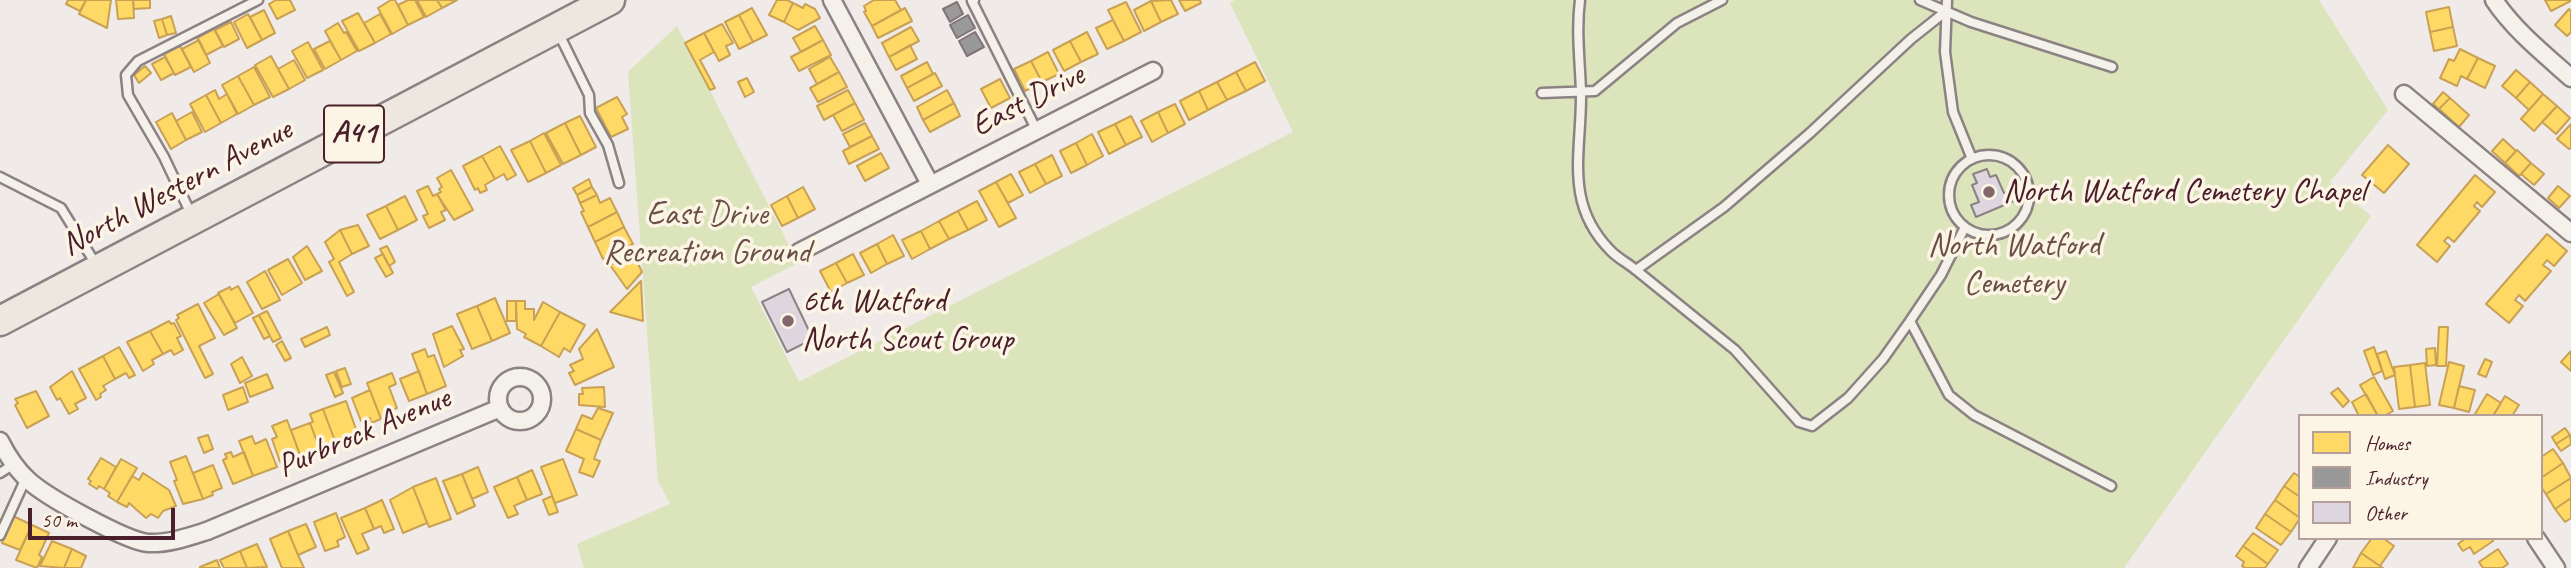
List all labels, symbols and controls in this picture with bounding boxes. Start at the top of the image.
street label: East Drive [965,56,1091,146]
road number: A41 [324,106,384,162]
street label: North Western Avenue [55,111,299,265]
place label: North Watford Cemetery Chapel [2003,172,2366,212]
marker: North Watford Cemetery Chapel [1981,184,1997,200]
park label: East Drive Recreation Ground [603,195,811,273]
park label: North Watford Cemetery [1928,226,2100,304]
place label: 6th Watford North Scout Group [802,282,1013,360]
marker: 6th Watford North Scout Group [780,313,796,329]
street label: Purbrock Avenue [272,379,456,487]
legend [2298,414,2543,540]
text: Homes [2365,430,2410,456]
text: Industry [2365,465,2428,491]
scale bar [32,494,178,538]
text: Other [2365,500,2407,526]
text: 50 m [41,507,77,533]

